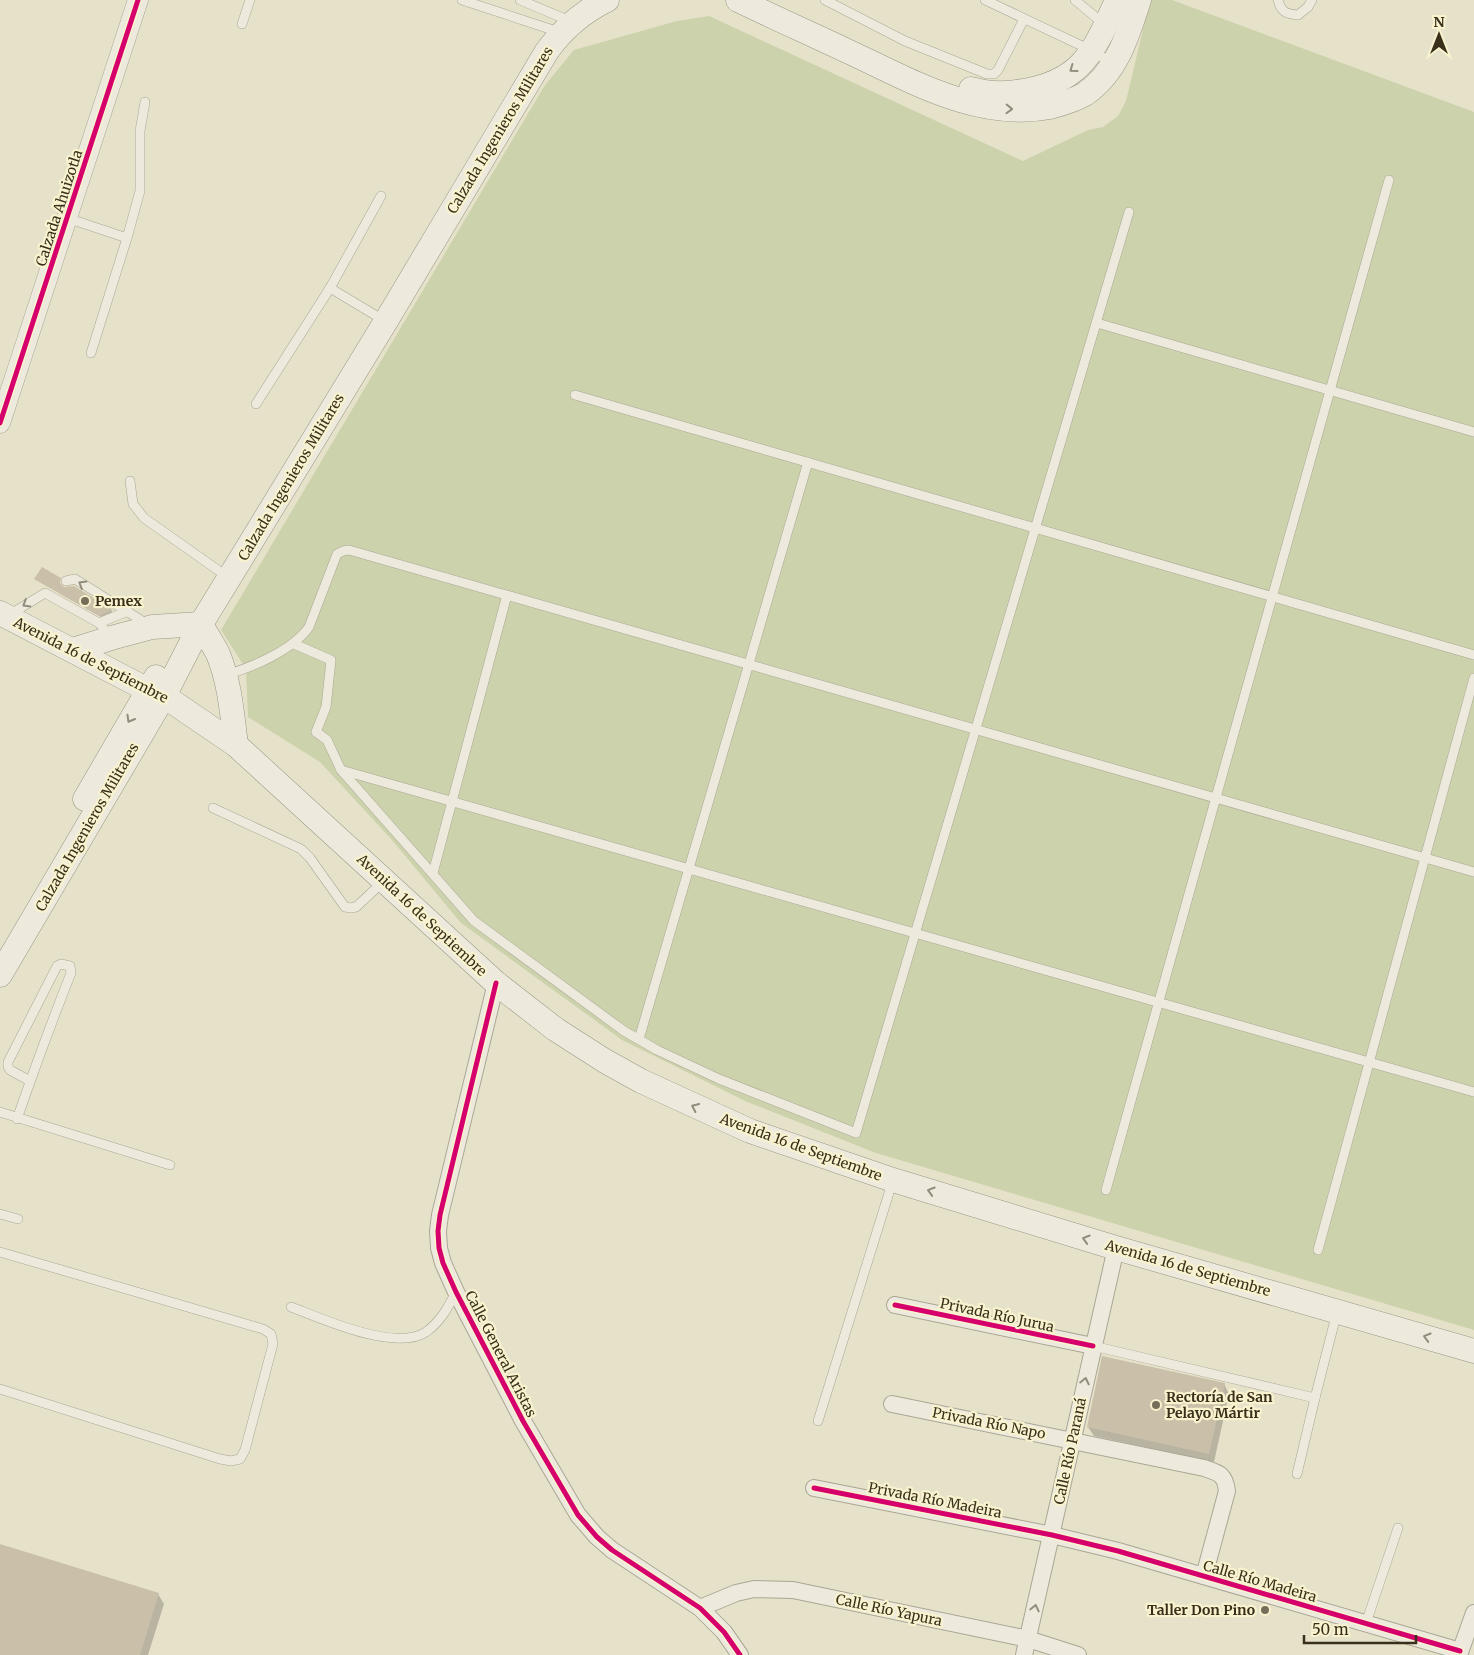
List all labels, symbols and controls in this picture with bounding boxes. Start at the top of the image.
north arrow [1414,10,1464,60]
text: N [1433,13,1445,31]
street label: Calzada Ingenieros Militares [443,43,557,217]
one-way arrow [1069,63,1079,72]
one-way arrow [1005,104,1013,115]
street label: Calzada Ahuizotla [32,147,86,268]
street label: Calzada Ingenieros Militares [234,390,348,564]
one-way arrow [79,580,88,590]
place label: Pemex [95,592,142,610]
marker: Pemex [79,595,91,607]
one-way arrow [23,598,32,608]
street label: Avenida 16 de Septiembre [10,613,171,707]
one-way arrow [127,714,137,723]
street label: Calzada Ingenieros Militares [31,739,143,914]
street label: Avenida 16 de Septiembre [353,849,491,980]
one-way arrow [692,1103,701,1113]
street label: Avenida 16 de Septiembre [717,1109,884,1185]
one-way arrow [927,1187,935,1197]
one-way arrow [1082,1234,1091,1244]
street label: Avenida 16 de Septiembre [1102,1235,1273,1300]
street label: Calle General Aristas [461,1288,541,1420]
street label: Privada Río Jurua [938,1294,1056,1336]
one-way arrow [1423,1332,1432,1343]
one-way arrow [1079,1376,1090,1385]
place label: Rectoría de San Pelayo Mártir [1166,1388,1273,1422]
street label: Calle Río Paraná [1050,1396,1090,1506]
marker: Rectoría de San Pelayo Mártir [1150,1399,1162,1411]
street label: Privada Río Napo [931,1403,1047,1443]
street label: Privada Río Madeira [867,1478,1004,1522]
street label: Calle Río Madeira [1201,1556,1319,1606]
street label: Calle Río Yapura [834,1590,944,1630]
place label: Taller Don Pino [1147,1601,1255,1619]
one-way arrow [1029,1603,1040,1612]
marker: Taller Don Pino [1259,1604,1271,1616]
scale bar [1304,1612,1416,1644]
text: 50 m [1312,1620,1349,1639]

